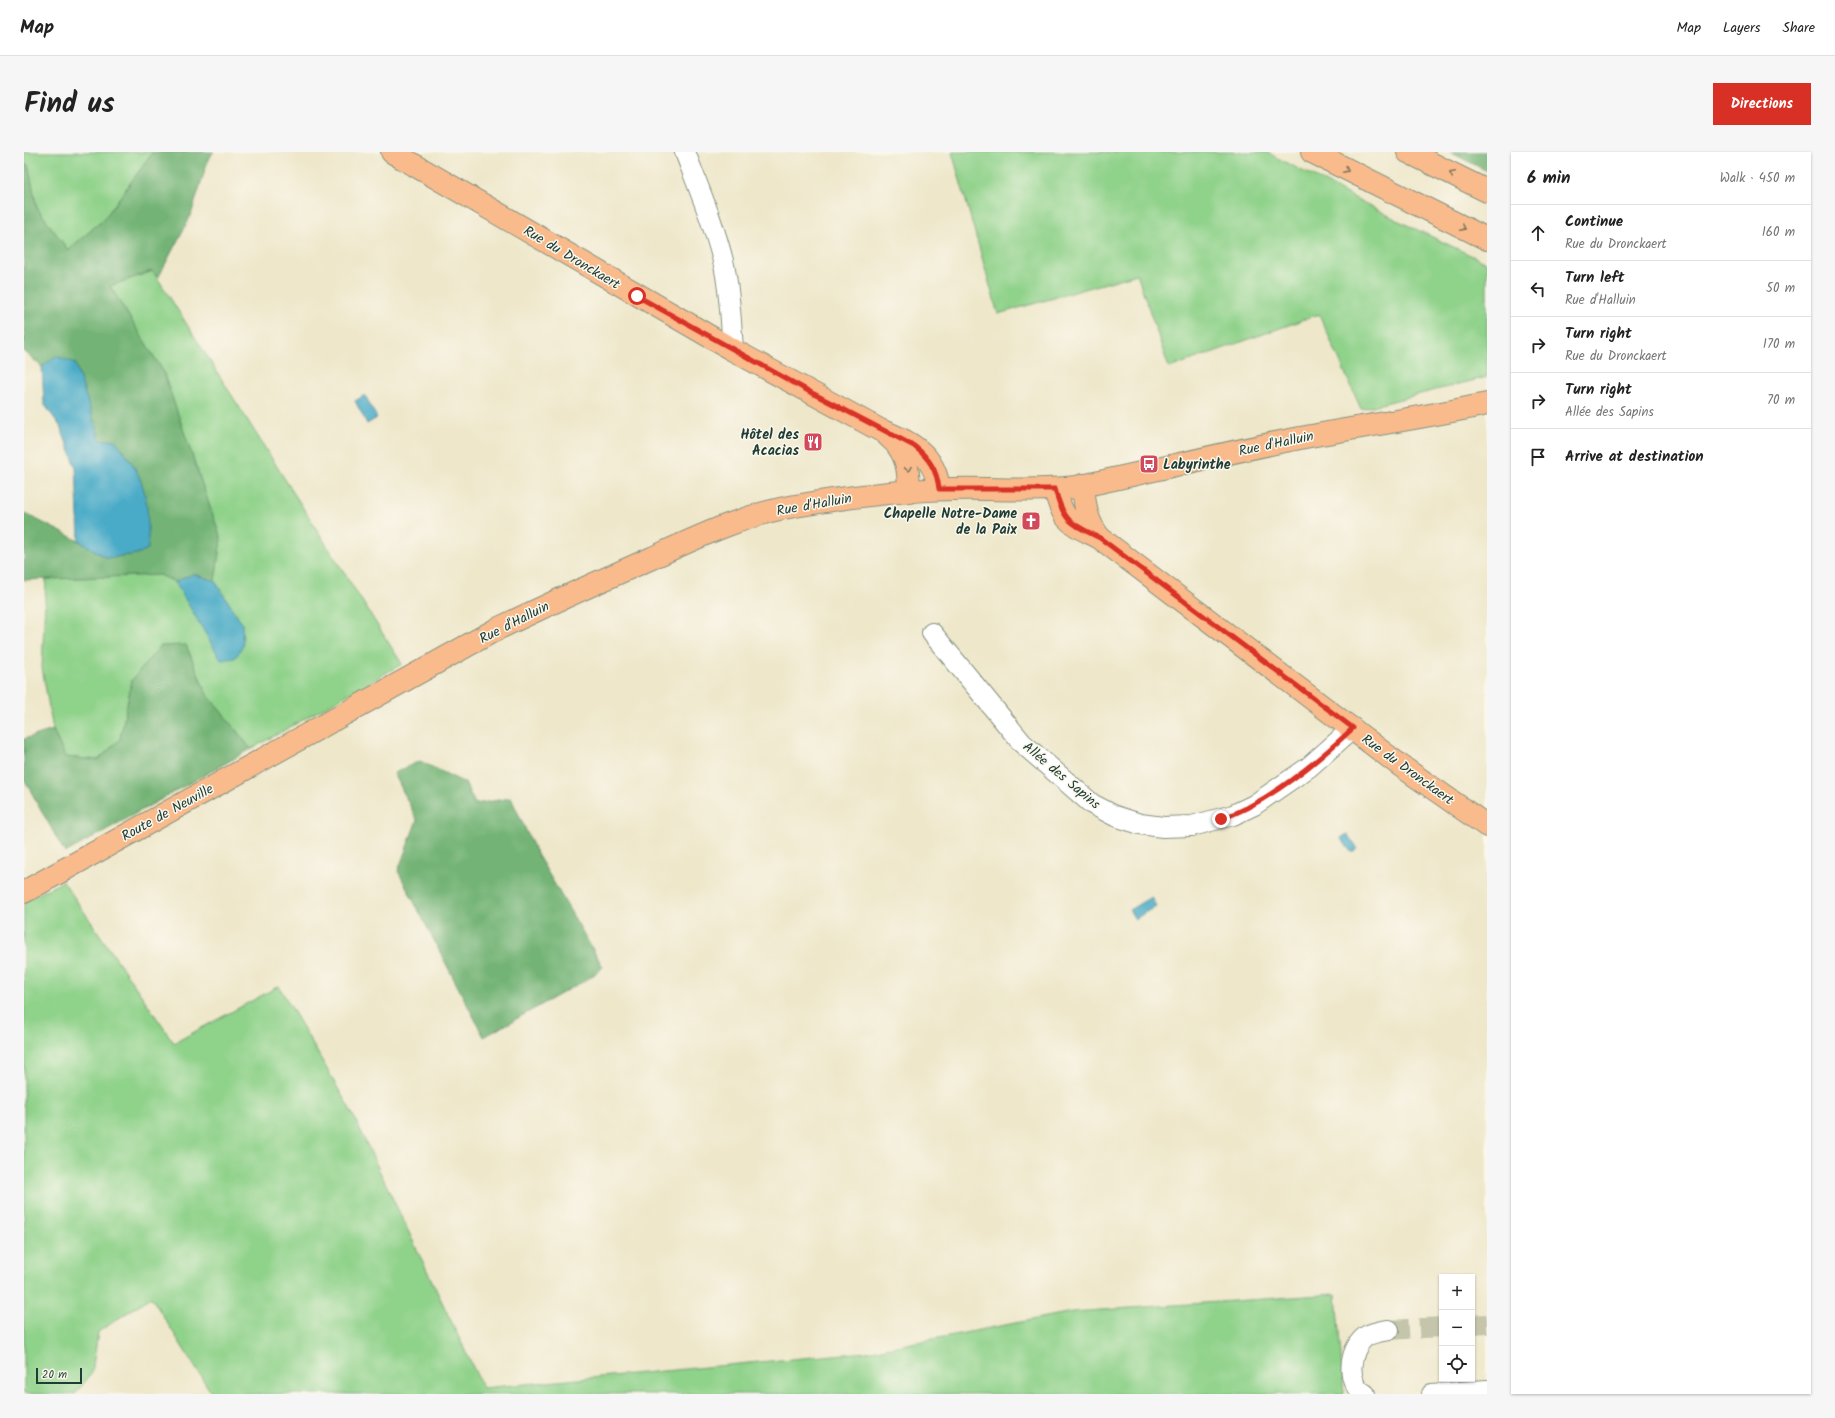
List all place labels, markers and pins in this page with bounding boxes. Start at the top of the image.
place label: Hôtel des Acacias [740,424,799,462]
restaurant icon: Hôtel des Acacias [802,431,824,453]
bus stop icon: Labyrinthe [1138,453,1160,475]
place label: Labyrinthe [1163,454,1231,476]
place label: Chapelle Notre-Dame de la Paix [884,503,1017,541]
church icon: Chapelle Notre-Dame de la Paix [1020,510,1042,532]

